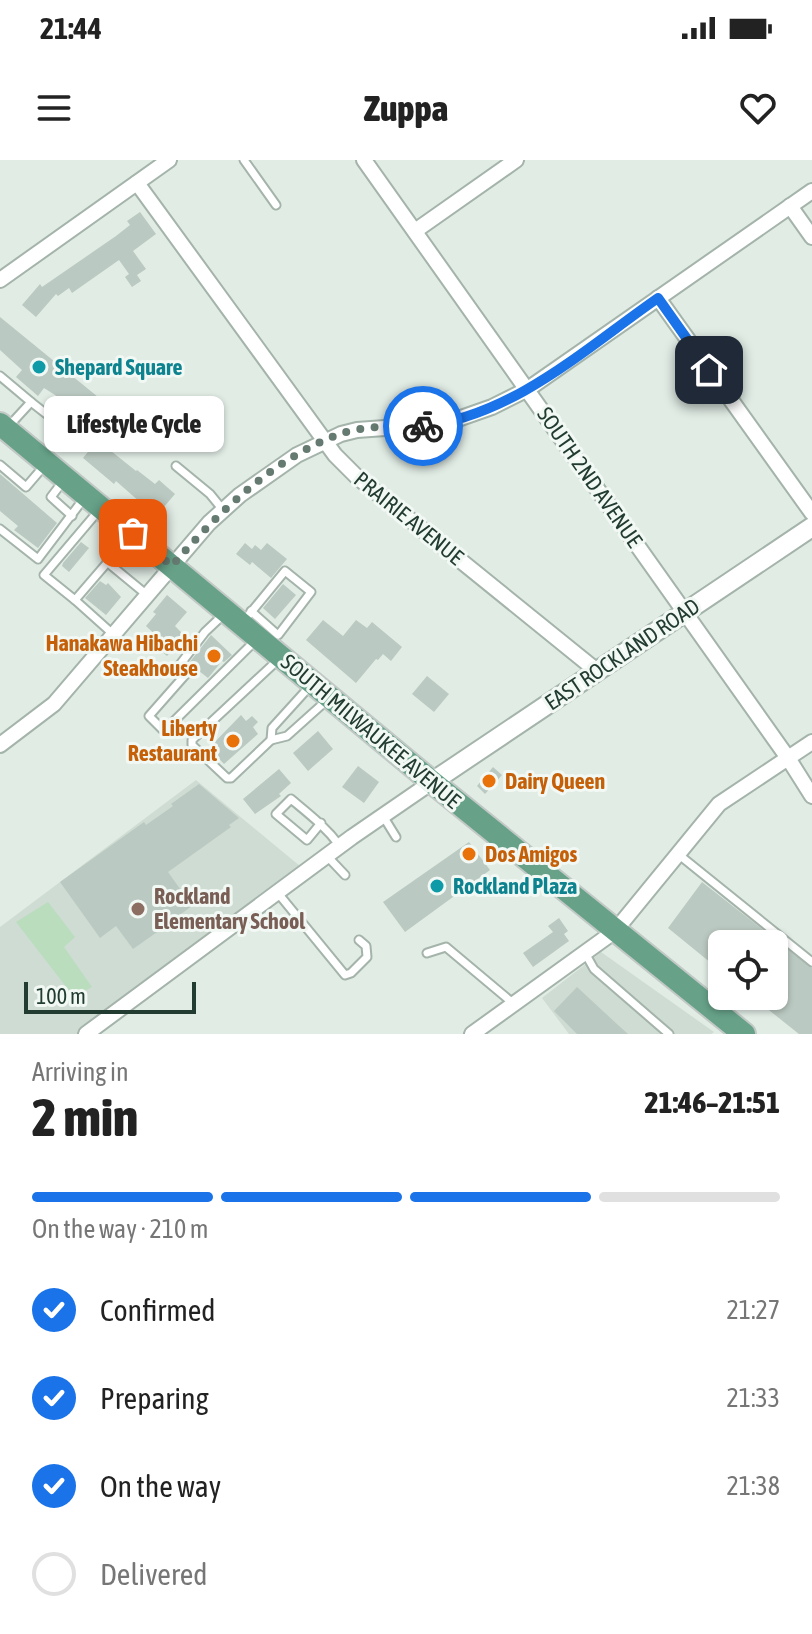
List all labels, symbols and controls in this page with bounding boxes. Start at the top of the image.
text: 21:44 [40,11,102,45]
icon: menu [32,86,76,130]
icon: heart [736,86,780,130]
text: Zuppa [364,87,448,129]
pin [675,336,743,404]
icon: home [687,348,731,392]
place label: Shepard Square [55,354,183,380]
marker: Shepard Square [30,358,48,376]
courier [383,386,463,466]
callout: Lifestyle Cycle [43,397,223,453]
street label: SOUTH 2ND AVENUE [532,402,648,553]
icon: bike [401,404,445,448]
text: Lifestyle Cycle [67,409,201,439]
street label: PRAIRIE AVENUE [349,466,469,570]
pin [99,499,167,567]
icon: bag [111,511,155,555]
street label: EAST ROCKLAND ROAD [540,593,704,715]
place label: Hanakawa Hibachi Steakhouse [46,630,198,681]
marker: Hanakawa Hibachi Steakhouse [205,647,223,665]
street label: SOUTH MILWAUKEE AVENUE [276,648,466,814]
place label: Liberty Restaurant [128,715,218,766]
marker: Liberty Restaurant [224,732,242,750]
place label: Dairy Queen [505,768,605,794]
marker: Dairy Queen [480,772,498,790]
place label: Dos Amigos [485,841,577,867]
marker: Dos Amigos [460,845,478,863]
place label: Rockland Plaza [453,873,577,899]
marker: Rockland Plaza [428,877,446,895]
place label: Rockland Elementary School [154,883,306,934]
marker: Rockland Elementary School [129,900,147,918]
map controls [708,930,788,1010]
button: locate [708,930,788,1010]
scale bar [24,978,196,1014]
text: 100 m [36,983,86,1009]
text: Arriving in [32,1057,129,1087]
text: 21:46–21:51 [645,1085,780,1119]
text: 2 min [32,1087,138,1147]
text: On the way · 210 m [32,1214,209,1244]
icon: check [32,1288,76,1332]
text: Confirmed [100,1293,215,1327]
text: 21:27 [726,1295,780,1325]
icon: check [32,1376,76,1420]
text: Preparing [100,1381,209,1415]
text: 21:33 [726,1383,780,1413]
icon: check [32,1464,76,1508]
text: On the way [100,1469,221,1503]
text: 21:38 [726,1471,780,1501]
text: Delivered [100,1557,208,1591]

